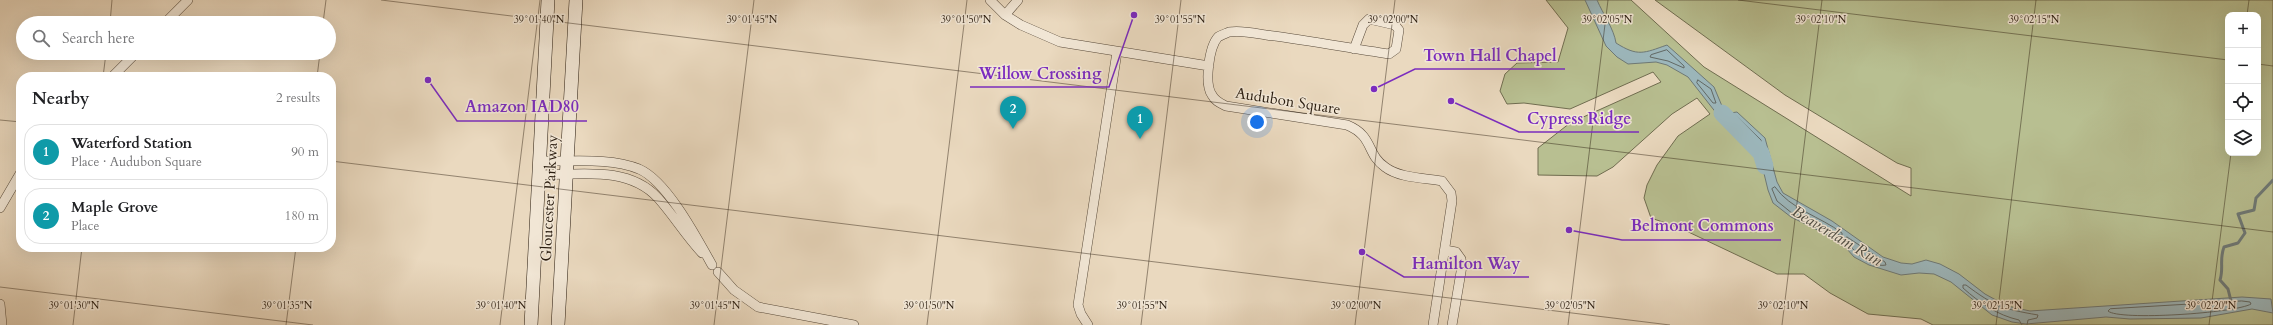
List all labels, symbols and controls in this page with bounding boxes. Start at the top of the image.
map controls [2225,12,2261,156]
button: + [2225,12,2261,48]
text: 39°01'40"N [514,13,565,27]
text: 39°01'45"N [727,13,778,27]
text: 39°01'50"N [941,13,992,27]
text: 39°01'55"N [1155,13,1206,27]
text: 39°02'00"N [1368,13,1419,27]
text: 39°02'05"N [1582,13,1633,27]
text: 39°02'10"N [1796,13,1847,27]
text: 39°02'15"N [2009,13,2060,27]
search box [16,16,336,60]
icon: search [30,27,52,49]
text: Search here [62,28,135,48]
callout: Town Hall Chapel [1415,41,1565,69]
text: Town Hall Chapel [1423,45,1557,67]
button: − [2225,48,2261,84]
callout: Willow Crossing [970,59,1109,87]
text: Willow Crossing [978,63,1102,85]
street label: Audubon Square [1234,83,1342,119]
button: locate [2225,84,2261,120]
text: Nearby [32,87,89,110]
text: 2 results [276,89,320,107]
callout: Amazon IAD80 [457,93,587,121]
text: Amazon IAD80 [465,96,579,118]
pin: 2 [1000,96,1026,129]
callout: Cypress Ridge [1519,104,1639,132]
pin: 1 [1127,106,1153,139]
text: Cypress Ridge [1527,108,1631,130]
your location [1247,112,1267,132]
button: layers [2225,120,2261,156]
text: Waterford Station [71,133,192,153]
street label: Gloucester Parkway [536,134,562,262]
text: 1 [43,143,49,161]
text: 90 m [291,143,319,161]
text: Place · Audubon Square [71,153,202,171]
text: Maple Grove [71,197,158,217]
water label: Beaverdam Run [1788,201,1886,272]
text: 2 [43,207,49,225]
text: 180 m [285,207,319,225]
callout: Belmont Commons [1622,212,1781,240]
text: Belmont Commons [1630,215,1774,237]
text: Place [71,217,99,235]
callout: Hamilton Way [1404,249,1529,277]
text: Hamilton Way [1412,253,1520,275]
text: 39°01'30"N [49,299,100,313]
text: 39°01'35"N [262,299,313,313]
text: 39°01'40"N [476,299,527,313]
text: 39°01'45"N [690,299,741,313]
text: 39°01'50"N [904,299,955,313]
text: 39°01'55"N [1117,299,1168,313]
text: 39°02'00"N [1331,299,1382,313]
text: 39°02'05"N [1545,299,1596,313]
text: 39°02'10"N [1758,299,1809,313]
text: 39°02'15"N [1972,299,2023,313]
text: 39°02'20"N [2186,299,2237,313]

